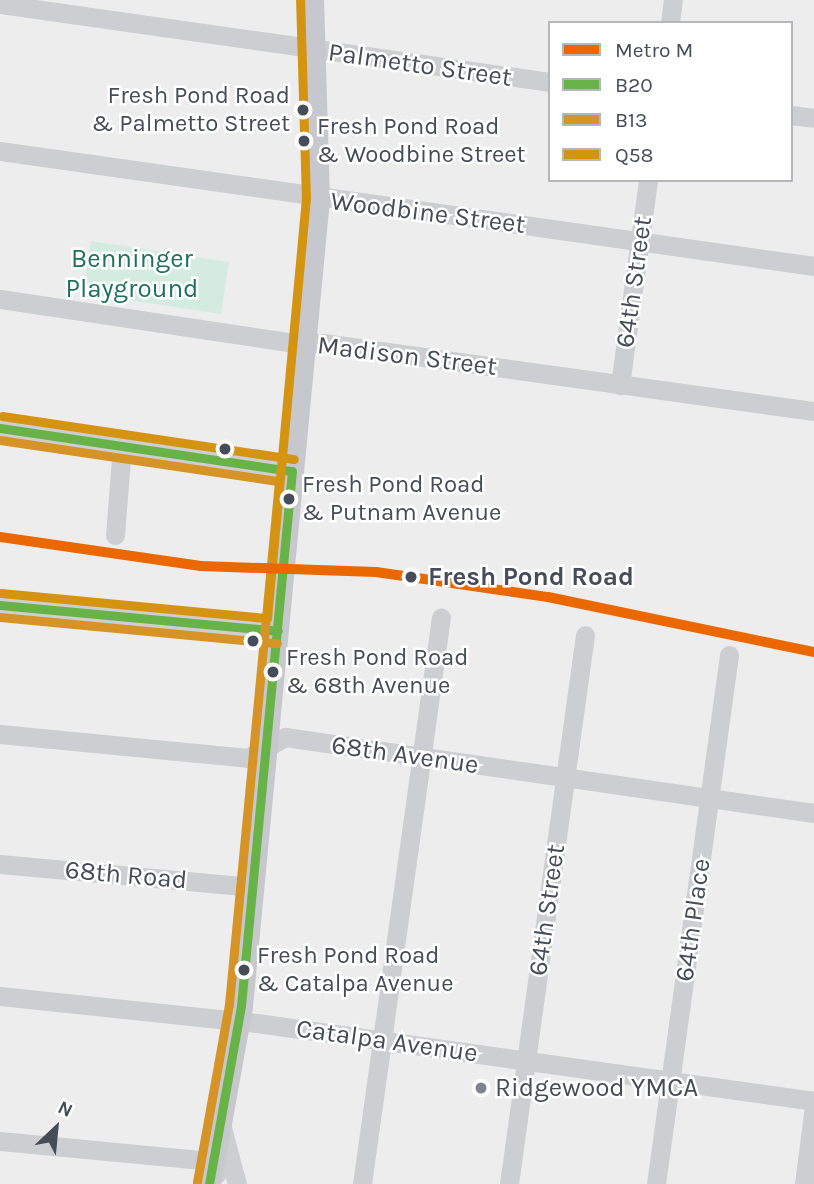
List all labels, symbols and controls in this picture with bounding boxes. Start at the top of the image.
legend [548,21,793,182]
street label: Palmetto Street [326,37,514,93]
text: Metro M [615,38,693,62]
text: B20 [615,73,653,97]
place label: Fresh Pond Road & Palmetto Street [92,82,290,138]
marker: Fresh Pond Road & Palmetto Street [296,103,310,117]
text: B13 [615,108,647,132]
place label: Fresh Pond Road & Woodbine Street [317,113,526,169]
marker: Fresh Pond Road & Woodbine Street [297,134,311,148]
text: Q58 [615,143,653,167]
street label: Woodbine Street [329,186,527,240]
street label: 64th Street [609,214,659,350]
park label: Benninger Playground [65,243,199,304]
street label: Madison Street [315,330,499,382]
unlabelled marker [218,442,232,456]
place label: Fresh Pond Road & Putnam Avenue [302,471,501,527]
marker: Fresh Pond Road & Putnam Avenue [282,492,296,506]
place label: Fresh Pond Road [428,561,634,593]
marker: Fresh Pond Road [400,566,422,588]
unlabelled marker [246,634,260,648]
place label: Fresh Pond Road & 68th Avenue [286,644,468,700]
marker: Fresh Pond Road & 68th Avenue [266,665,280,679]
street label: 68th Avenue [330,729,480,781]
street label: 64th Street [522,842,572,978]
street label: 68th Road [64,854,188,896]
street label: 64th Place [669,857,717,983]
place label: Fresh Pond Road & Catalpa Avenue [257,942,453,998]
marker: Fresh Pond Road & Catalpa Avenue [237,963,251,977]
street label: Catalpa Avenue [294,1013,480,1069]
place label: Ridgewood YMCA [495,1072,698,1104]
marker: Ridgewood YMCA [473,1080,489,1096]
north arrow [21,1093,91,1163]
text: N [54,1096,76,1122]

